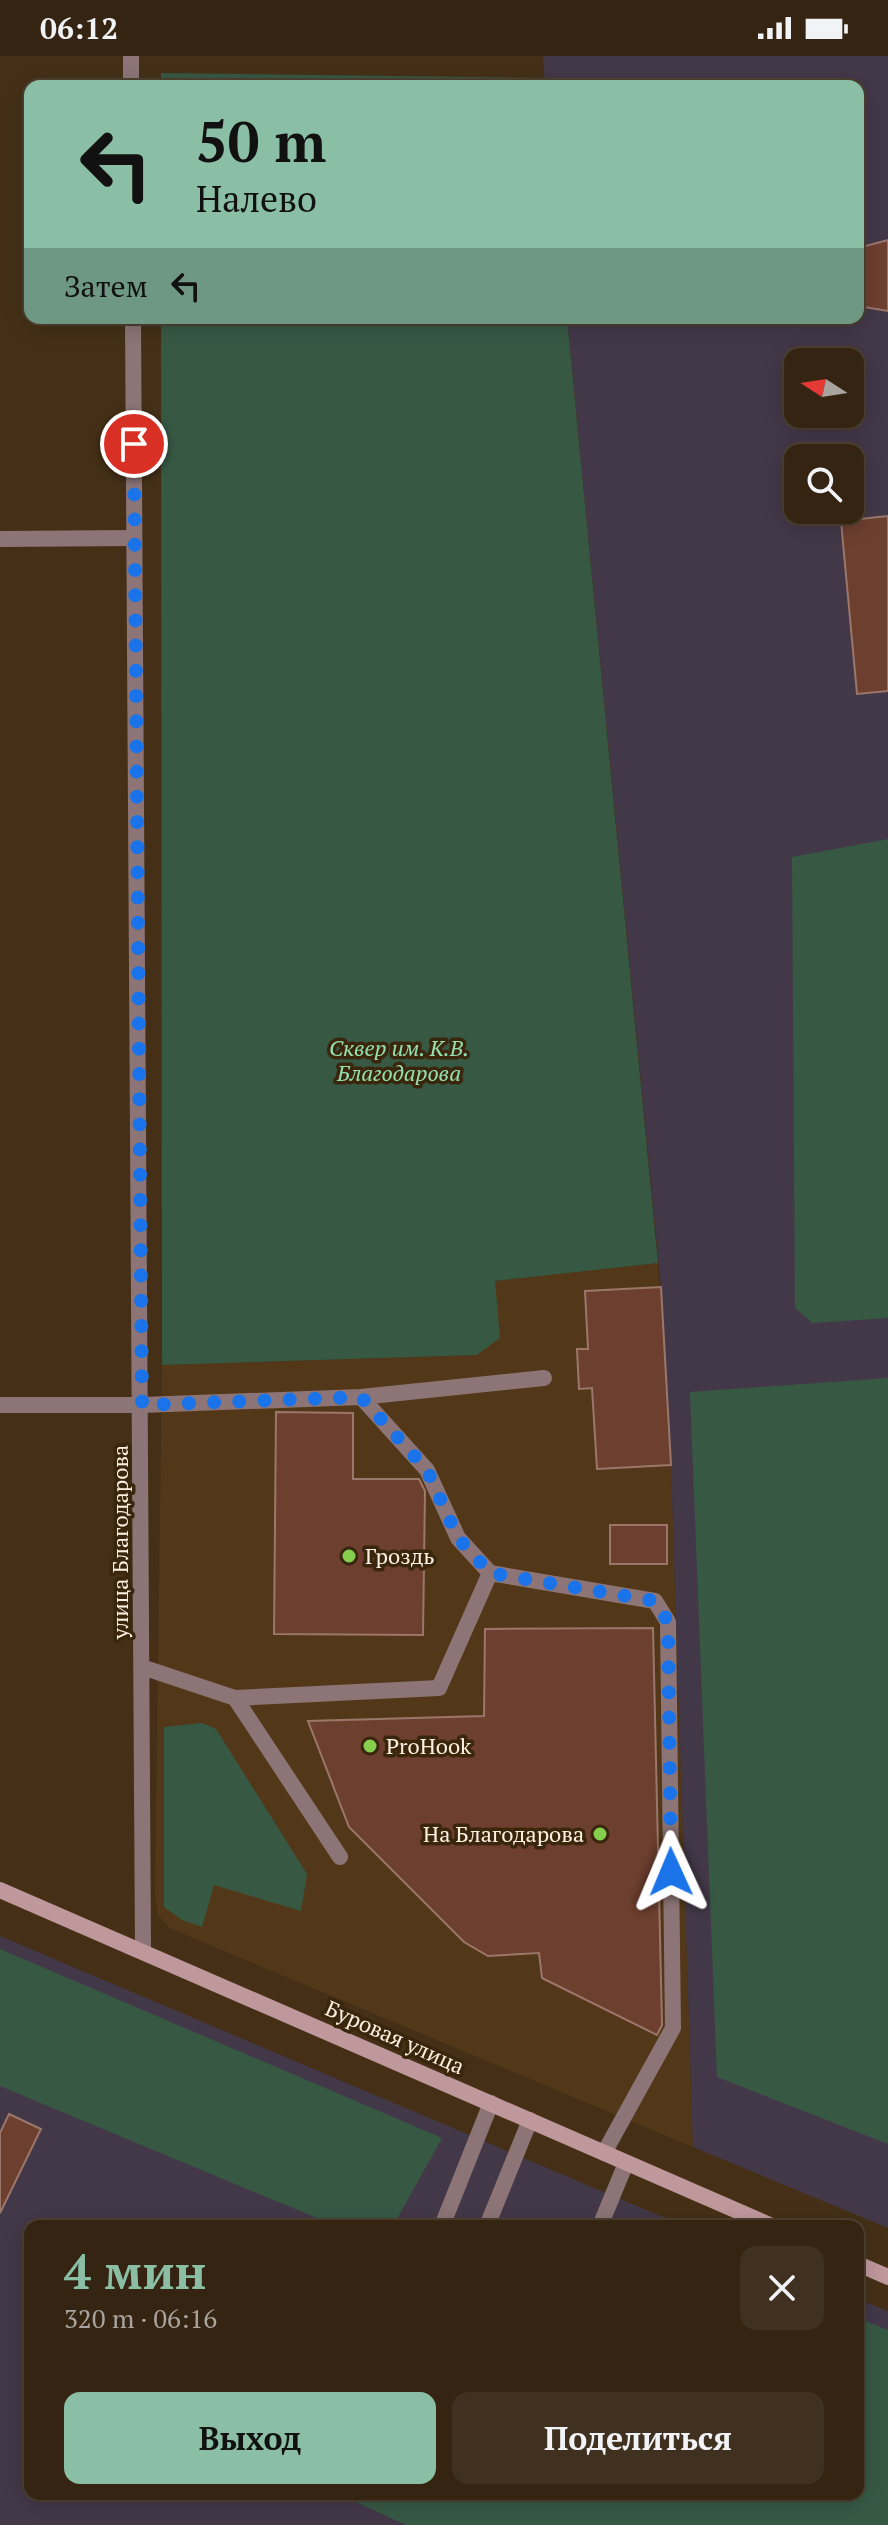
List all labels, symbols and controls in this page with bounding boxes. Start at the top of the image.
text: 06:12 [40,8,118,48]
text: 50 m [196,104,326,178]
icon: left [64,112,168,216]
text: Налево [196,175,317,222]
icon: left [164,264,208,308]
text: Затем [64,266,148,306]
north arrow [784,348,864,428]
map controls [784,348,864,524]
pin [100,410,168,478]
icon: arrive [112,422,156,466]
button: search [784,444,864,524]
park label: Сквер им. К.В. Благодарова [329,1033,469,1087]
street label: улица Благодарова [105,1445,134,1640]
place label: Гроздь [365,1541,434,1570]
marker: Гроздь [340,1547,358,1565]
place label: ProHook [386,1731,472,1760]
marker: ProHook [361,1737,379,1755]
place label: На Благодарова [423,1819,584,1848]
marker: На Благодарова [591,1825,609,1843]
position arrow [629,1830,713,1914]
street label: Буровая улица [321,1993,469,2080]
text: 4 мин [64,2239,206,2303]
button: close [740,2246,824,2330]
text: 320 m · 06:16 [64,2301,217,2335]
button: Выход [64,2392,436,2484]
button: Поделиться [452,2392,824,2484]

